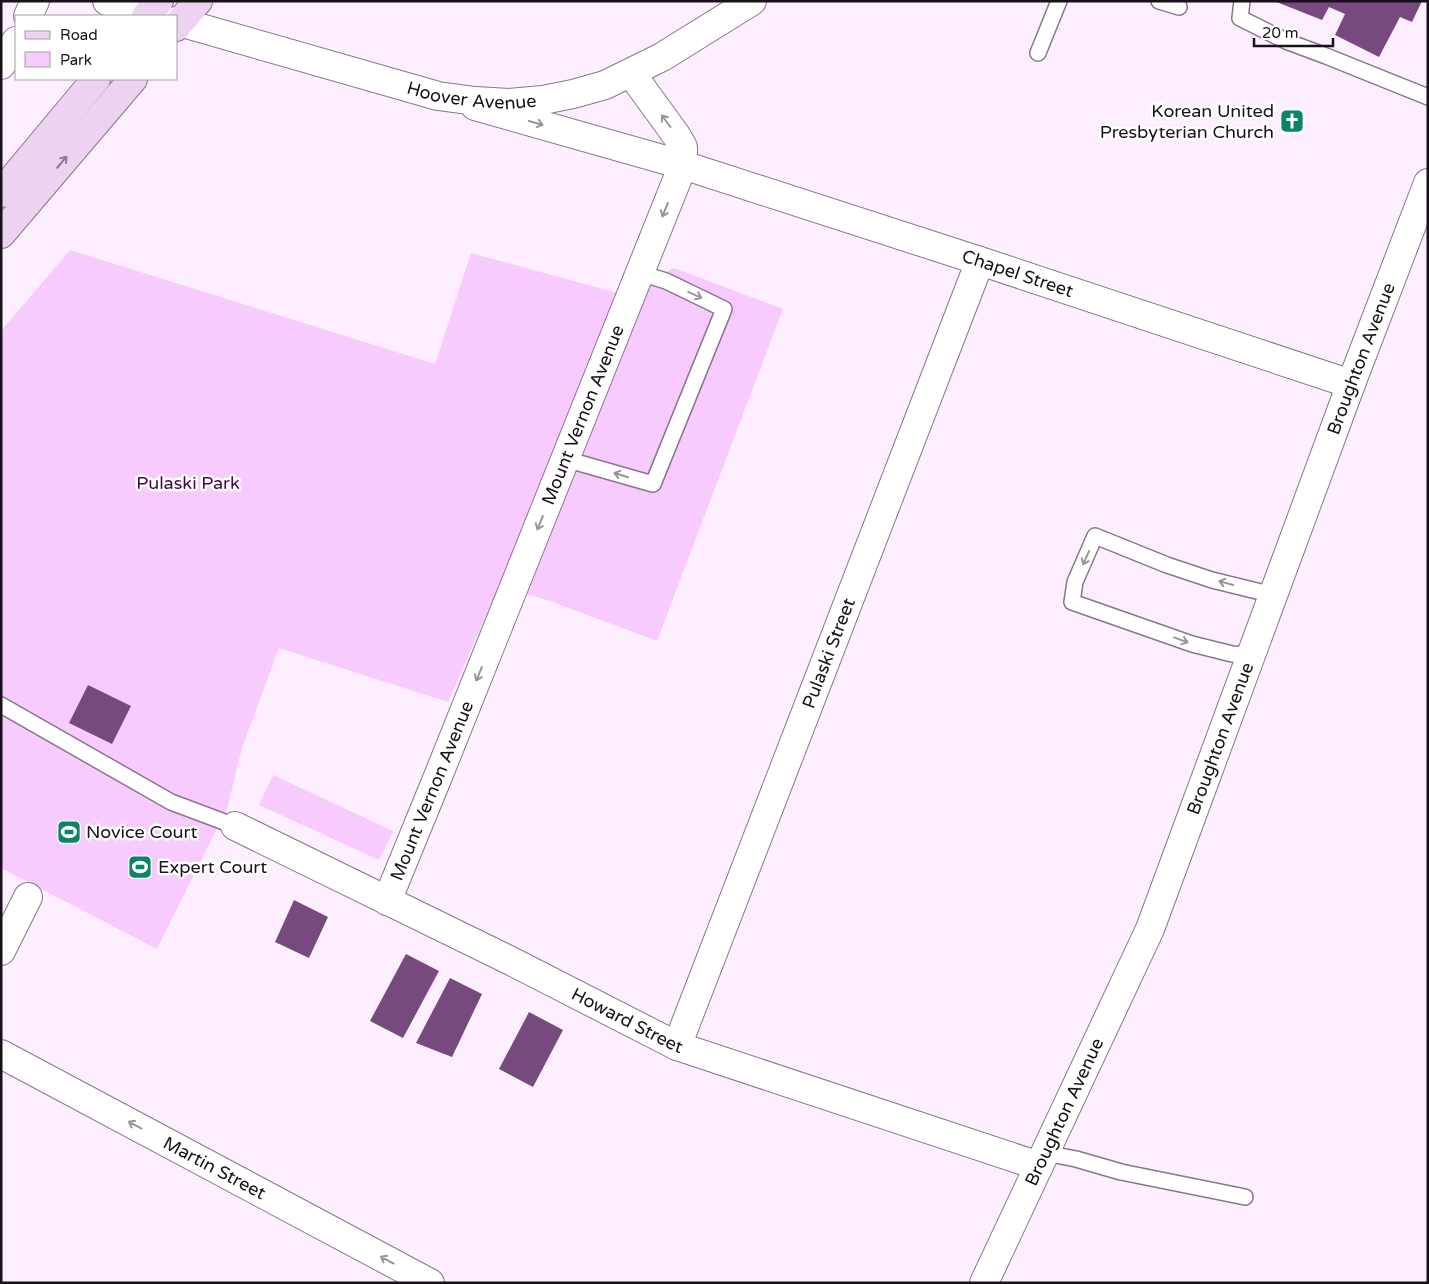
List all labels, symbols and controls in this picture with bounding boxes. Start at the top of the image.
legend [15,15,178,80]
scale bar [1254,15,1333,47]
text: 20 m [1262,24,1299,42]
text: Road [60,26,98,44]
text: Park [60,51,92,69]
street label: Hoover Avenue [404,77,537,114]
place label: Korean United Presbyterian Church [1100,100,1274,143]
church icon: Korean United Presbyterian Church [1279,108,1305,134]
one-way arrow [661,114,671,128]
one-way arrow [527,119,543,129]
one-way arrow [56,156,68,169]
one-way arrow [660,202,669,217]
street label: Chapel Street [959,245,1076,302]
street label: Broughton Avenue [1322,280,1400,438]
one-way arrow [687,291,702,301]
street label: Mount Vernon Avenue [537,322,629,508]
one-way arrow [613,469,629,479]
park label: Pulaski Park [136,472,240,494]
one-way arrow [534,515,544,530]
one-way arrow [1080,550,1090,565]
one-way arrow [1218,578,1234,588]
street label: Pulaski Street [797,595,860,712]
one-way arrow [1173,636,1188,645]
street label: Broughton Avenue [1182,659,1258,818]
one-way arrow [474,666,483,681]
street label: Mount Vernon Avenue [386,698,478,884]
sports icon: Novice Court [56,819,82,845]
place label: Novice Court [86,821,197,843]
sports icon: Expert Court [127,854,153,880]
place label: Expert Court [158,856,267,878]
street label: Howard Street [568,983,686,1058]
street label: Broughton Avenue [1020,1034,1108,1189]
one-way arrow [129,1120,143,1130]
street label: Martin Street [159,1132,270,1204]
one-way arrow [379,1255,394,1265]

